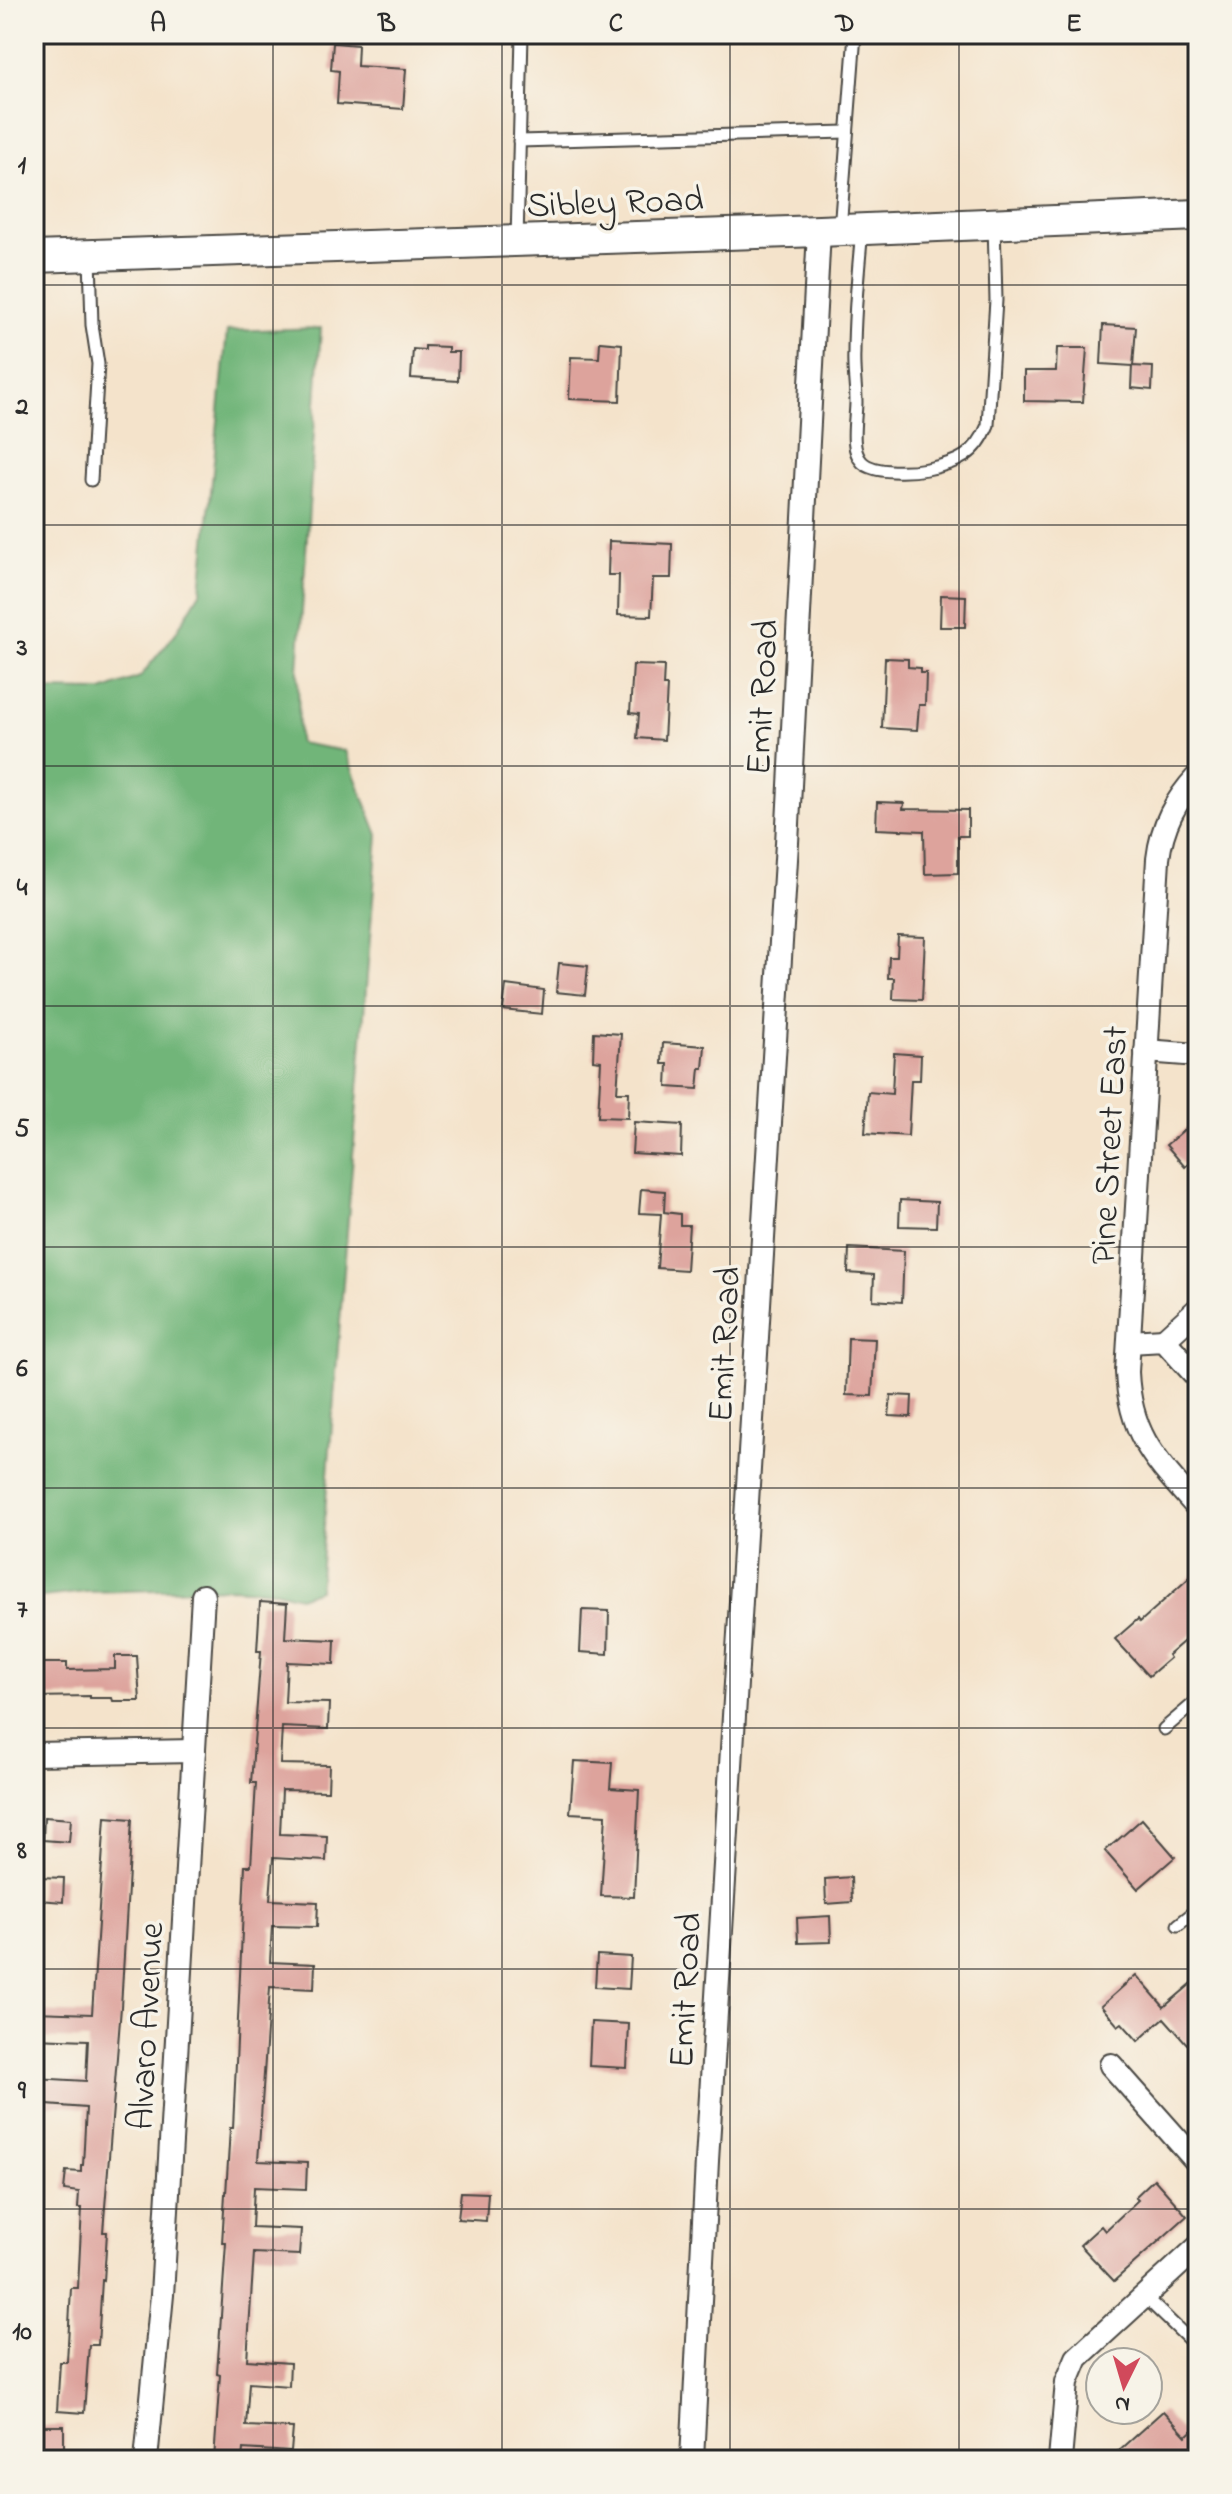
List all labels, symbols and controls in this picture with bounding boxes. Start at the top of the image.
text: A [150,6,166,44]
text: B [377,6,396,44]
text: C [609,6,623,44]
text: D [834,6,855,44]
text: E [1066,6,1082,44]
text: 1 [18,148,27,186]
street label: Sibley Road [526,175,705,234]
text: 2 [15,389,29,427]
street label: Emit Road [734,618,795,776]
text: 3 [16,630,28,668]
text: 4 [17,870,28,908]
street label: Pine Street East [1079,1024,1144,1266]
text: 5 [15,1111,30,1149]
street label: Emit Road [696,1265,757,1423]
text: 6 [16,1351,28,1389]
text: 7 [17,1592,28,1630]
text: 8 [16,1833,27,1871]
street label: Emit Road [657,1911,718,2069]
street label: Alvaro Avenue [117,1920,180,2132]
text: 9 [17,2073,27,2111]
text: 10 [12,2314,32,2352]
north arrow [1084,2346,1164,2426]
text: N [1114,2386,1131,2420]

